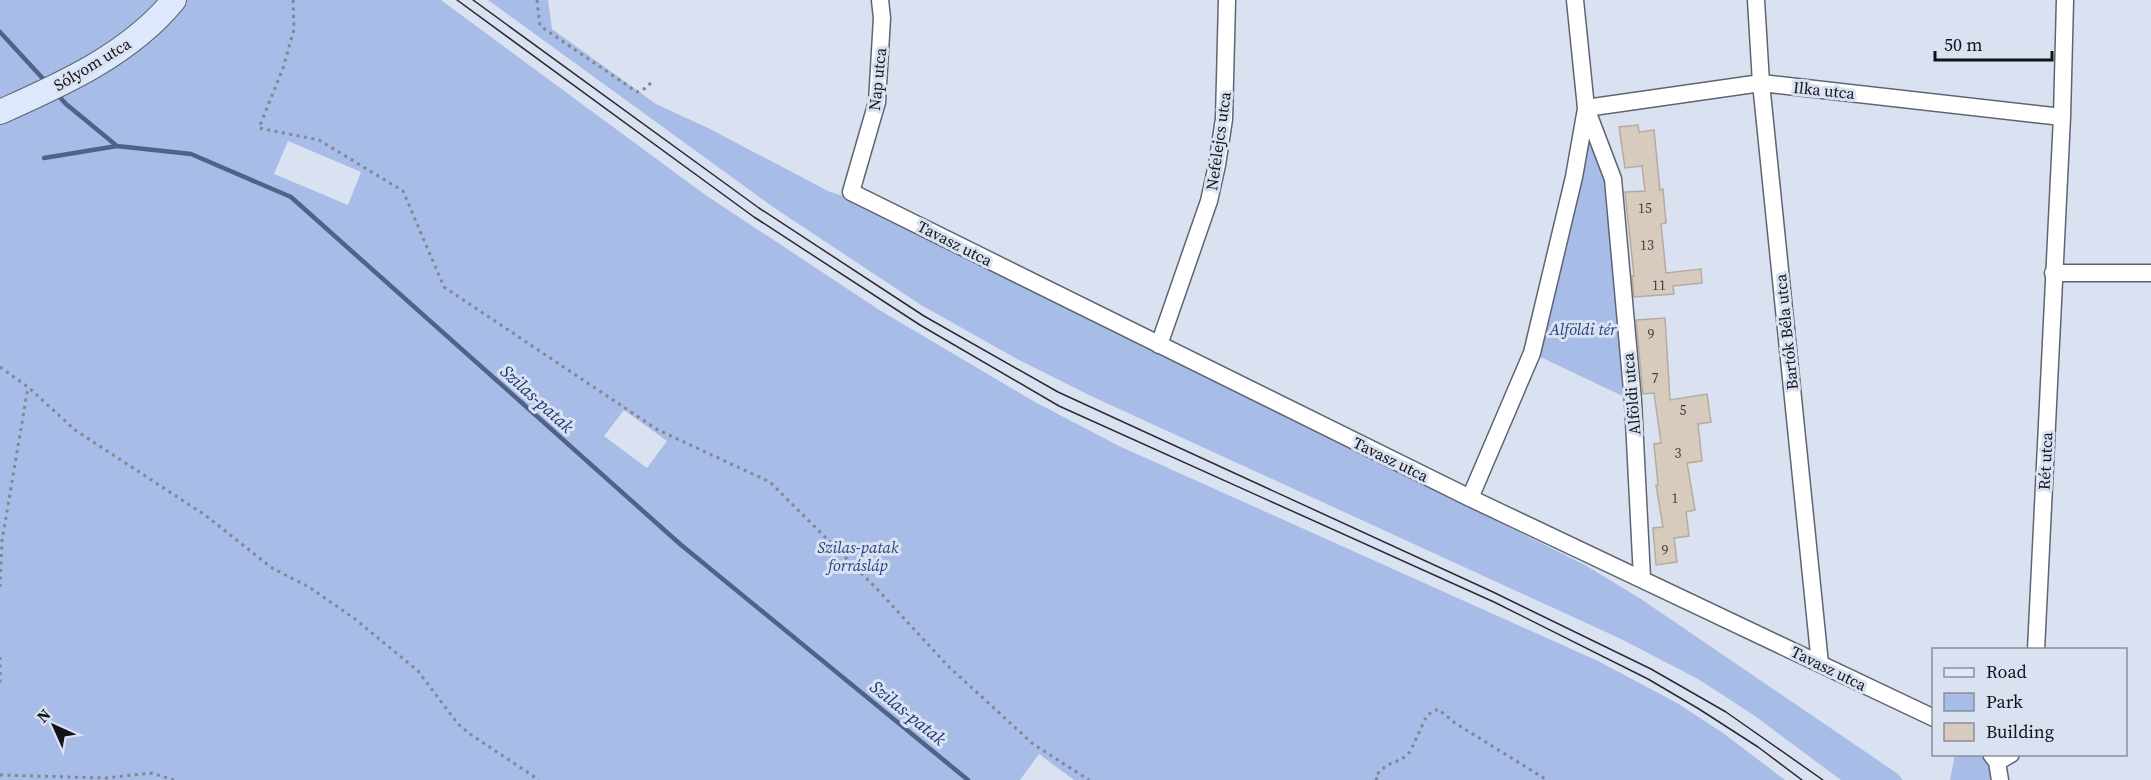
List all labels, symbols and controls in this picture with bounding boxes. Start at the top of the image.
scale bar [1935,24,2052,62]
street label: Sólyom utca [49,32,136,96]
text: 50 m [1944,32,1982,57]
street label: Nap utca [863,46,891,111]
street label: Ilka utca [1792,76,1857,104]
street label: Nefelejcs utca [1200,89,1236,192]
house number: 15 [1638,198,1652,218]
street label: Tavasz utca [914,215,997,272]
house number: 13 [1640,235,1654,255]
street label: Bartók Béla utca [1769,272,1803,391]
house number: 11 [1652,275,1666,295]
park label: Alföldi tér [1549,318,1617,340]
house number: 9 [1648,324,1655,344]
street label: Alföldi utca [1616,351,1646,436]
water label: Szilas-patak [495,359,580,439]
house number: 7 [1652,368,1659,388]
house number: 5 [1680,400,1687,420]
street label: Tavasz utca [1350,431,1433,487]
street label: Rét utca [2033,431,2058,490]
house number: 3 [1675,443,1682,463]
house number: 1 [1672,488,1679,508]
park label: Szilas-patak forrásláp [818,536,899,576]
house number: 9 [1662,540,1669,560]
street label: Tavasz utca [1788,640,1871,696]
legend [1932,648,2127,756]
text: Road [1986,659,2027,684]
water label: Szilas-patak [865,674,952,751]
text: Park [1986,689,2023,714]
north arrow [24,696,84,756]
text: N [31,703,56,727]
text: Building [1986,719,2054,744]

